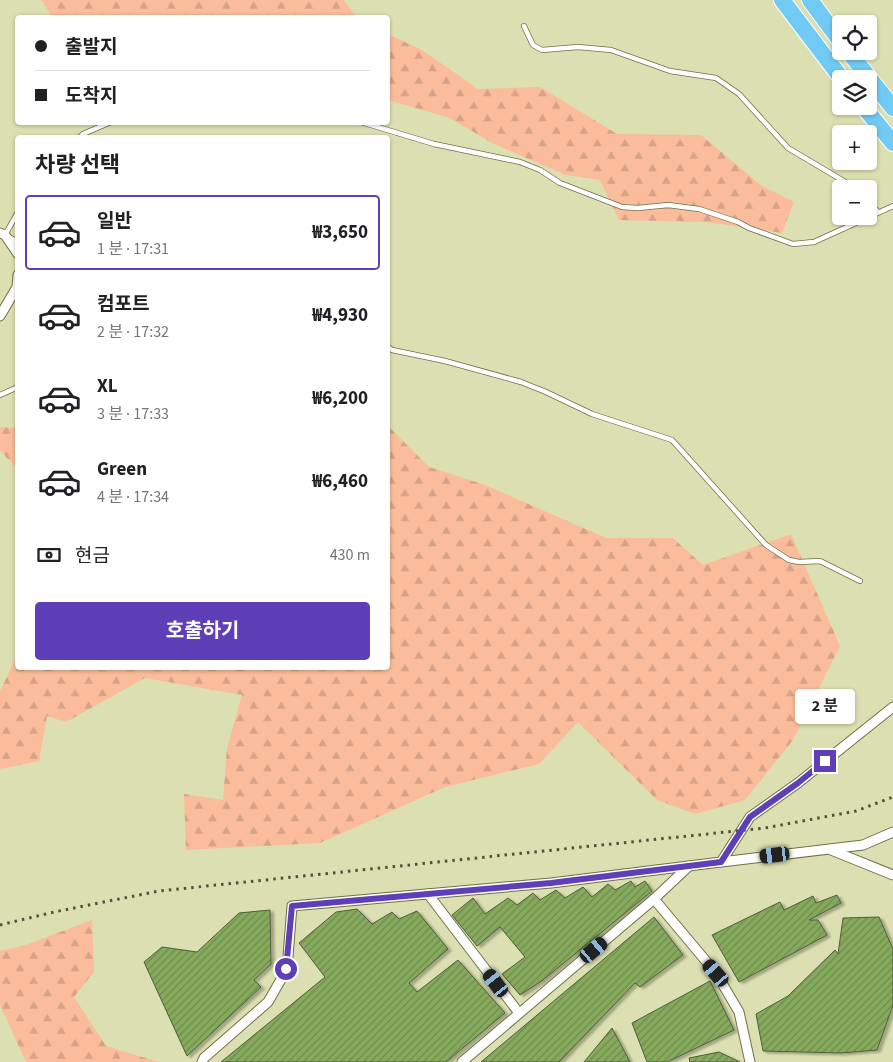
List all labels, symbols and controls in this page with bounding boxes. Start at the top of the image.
map controls [832,15,877,225]
button: locate [832,15,877,60]
text: 출발지 [65,34,117,61]
button: layers [832,70,877,115]
text: 도착지 [65,83,117,110]
button: + [832,125,877,170]
text: 차량 선택 [35,149,120,181]
button: − [832,180,877,225]
text: 일반 [97,208,132,235]
icon: car [37,210,82,255]
text: ₩3,650 [312,219,368,246]
text: 1 분 · 17:31 [97,238,169,260]
text: 컴포트 [97,291,149,318]
icon: car [37,293,82,338]
text: ₩4,930 [312,302,368,329]
text: 2 분 · 17:32 [97,321,169,343]
text: XL [97,373,118,400]
icon: car [37,376,82,421]
text: ₩6,200 [312,385,368,412]
text: 3 분 · 17:33 [97,403,169,425]
text: Green [97,456,147,483]
icon: car [37,459,82,504]
text: ₩6,460 [312,468,368,495]
text: 4 분 · 17:34 [97,486,169,508]
icon: cash [35,541,63,569]
text: 현금 [75,543,110,570]
text: 430 m [330,544,370,566]
button: 호출하기 [35,602,370,660]
callout: 2 분 [795,688,855,724]
text: 2 분 [812,695,838,717]
route end [814,750,836,772]
car [759,846,790,864]
car [577,935,610,965]
car [700,957,731,989]
route start [275,958,297,980]
car [480,967,511,999]

